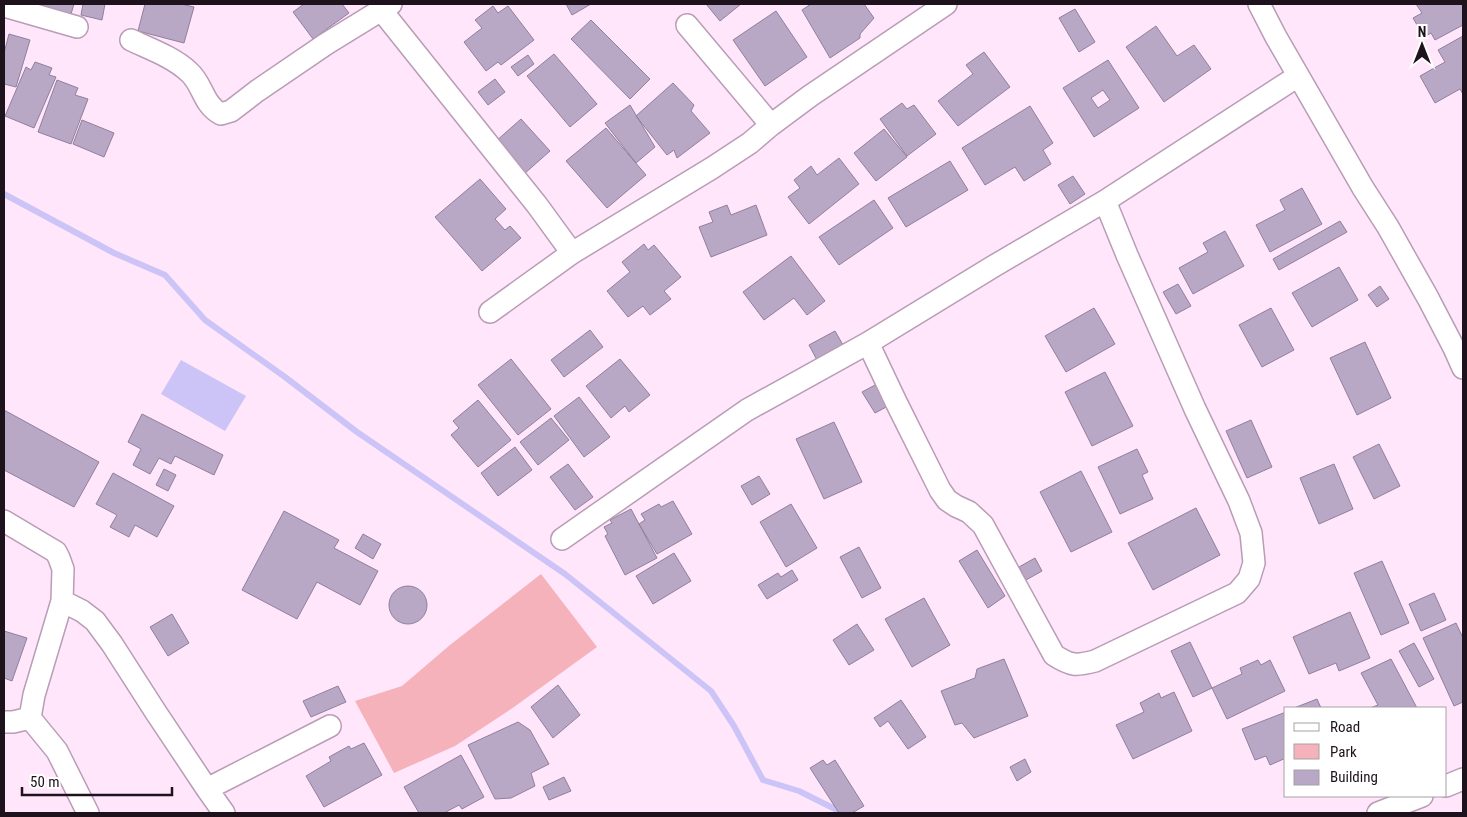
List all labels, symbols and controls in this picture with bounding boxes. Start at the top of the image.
north arrow [1397,20,1447,70]
text: N [1418,24,1426,40]
legend [1284,707,1447,797]
text: Road [1330,718,1360,736]
text: Park [1330,743,1357,761]
scale bar [22,764,172,796]
text: Building [1330,768,1378,786]
text: 50 m [30,773,60,791]

